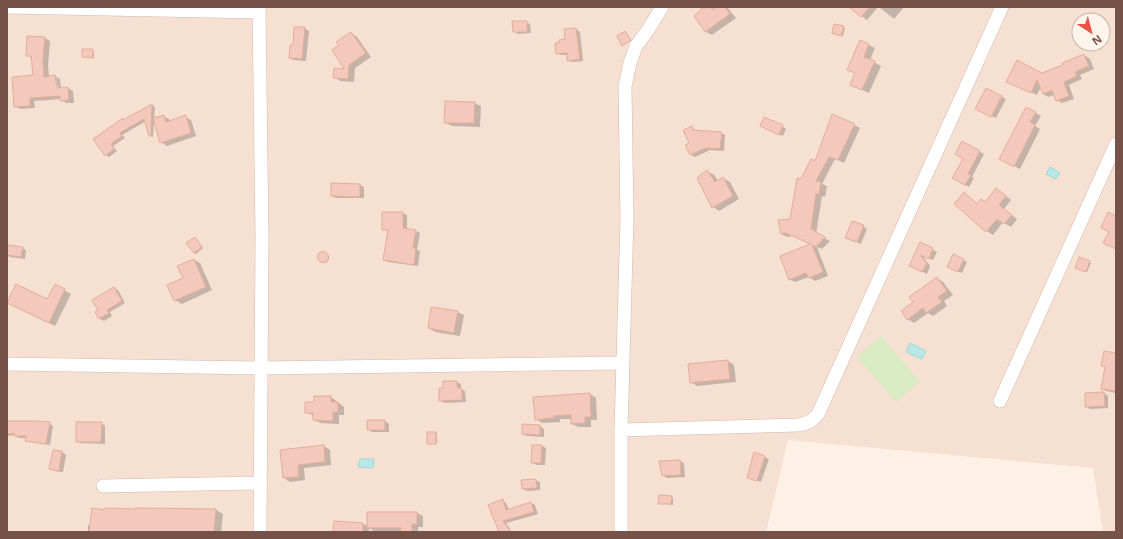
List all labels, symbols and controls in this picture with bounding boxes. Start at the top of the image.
north arrow [1071,12,1111,52]
text: N [1089,32,1105,49]

